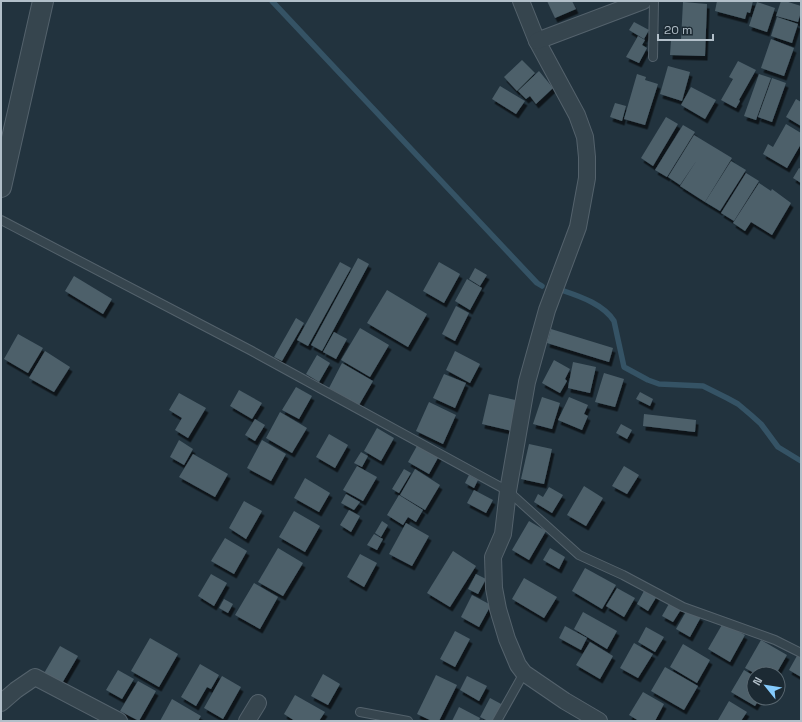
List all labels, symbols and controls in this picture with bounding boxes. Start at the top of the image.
scale bar [658,16,713,42]
text: 20 m [664,22,692,38]
north arrow [746,666,786,706]
text: N [749,674,765,688]

